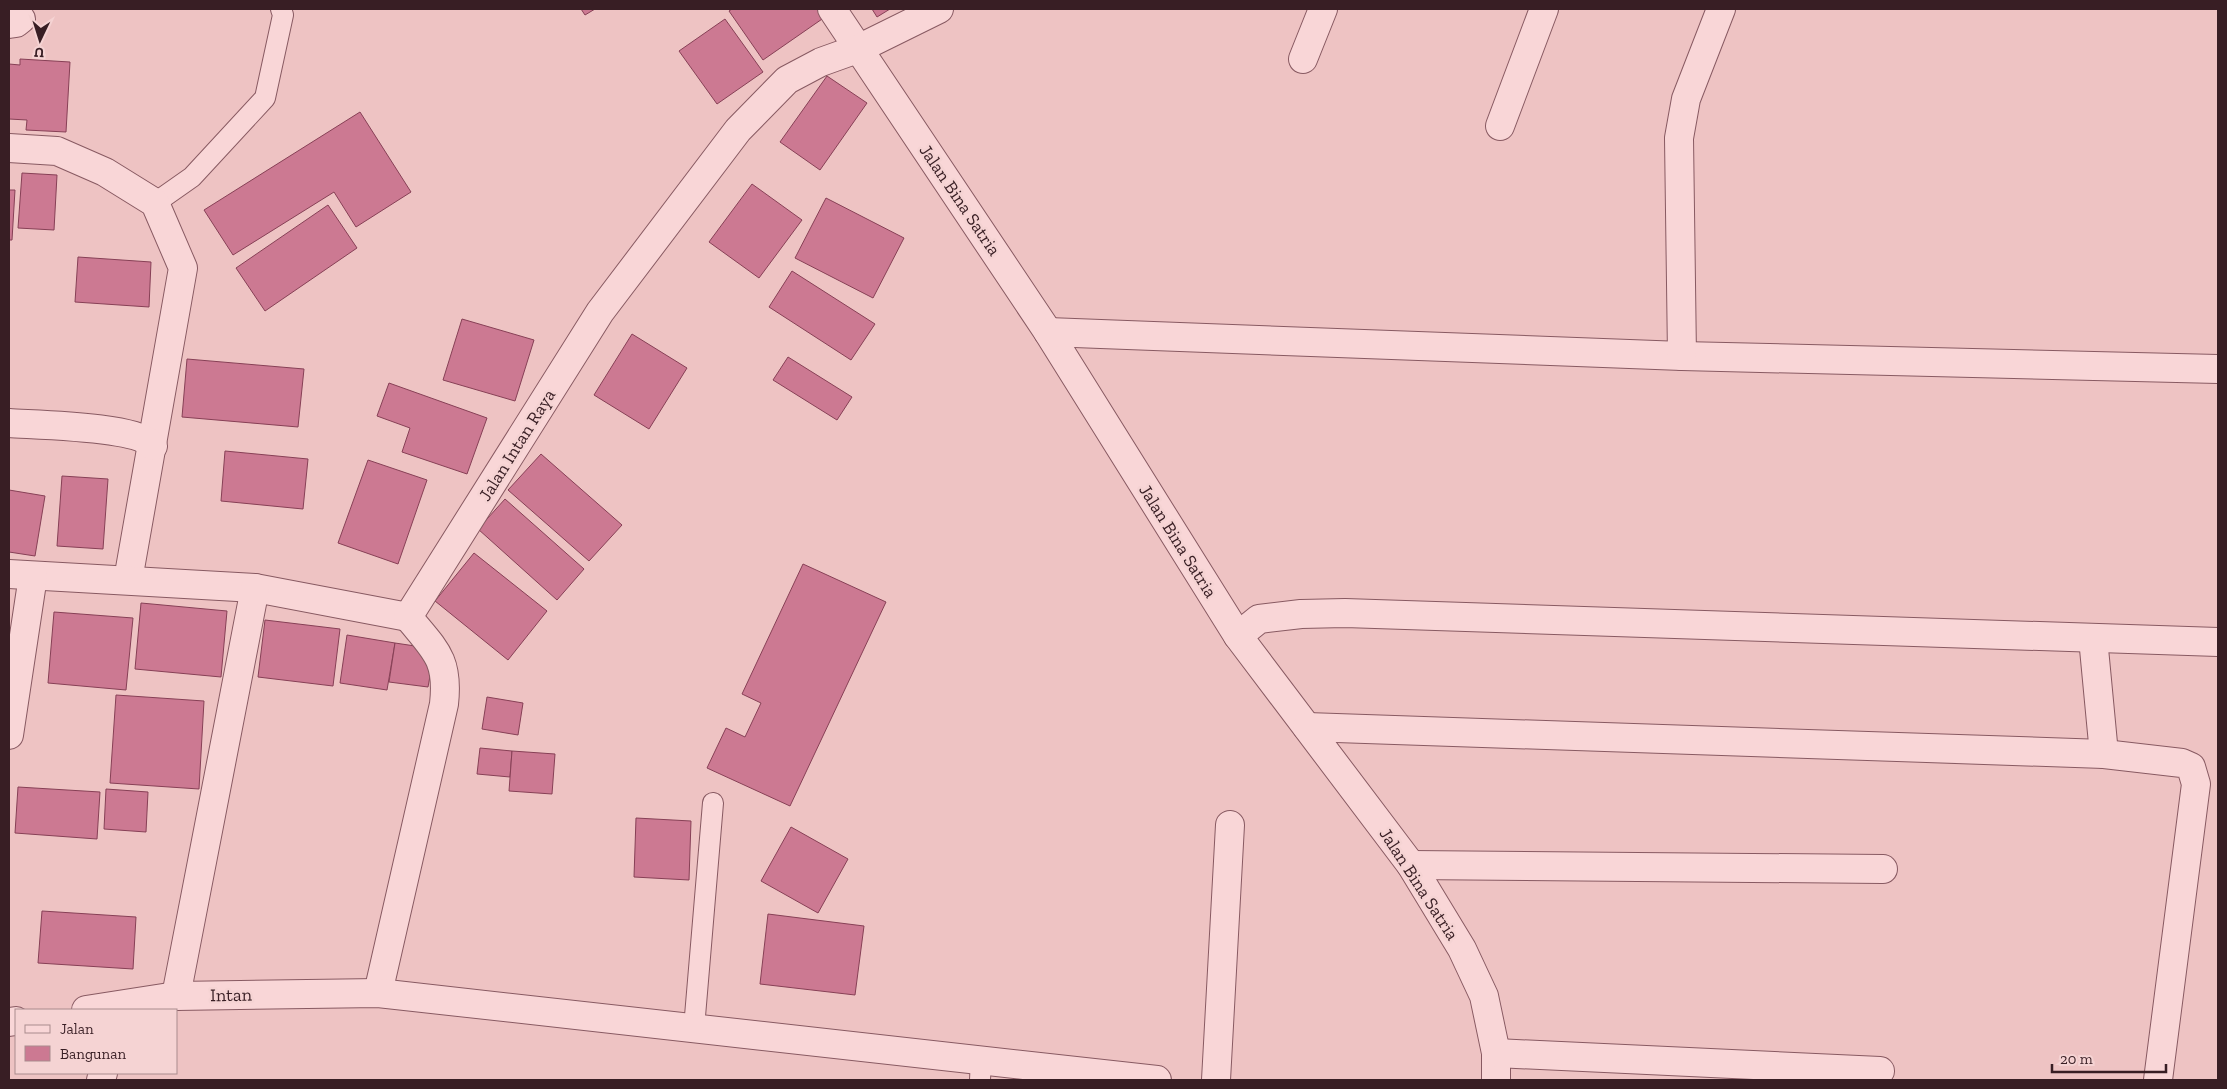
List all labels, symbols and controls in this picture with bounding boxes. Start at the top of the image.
north arrow [15,15,65,65]
text: U [34,44,45,61]
street label: Jalan Bina Satria [915,140,1006,260]
street label: Jalan Intan Raya [474,385,560,505]
street label: Jalan Bina Satria [1134,480,1222,602]
street label: Jalan Bina Satria [1374,824,1464,945]
street label: Intan [210,984,253,1006]
legend [15,1009,178,1074]
text: Jalan [60,1020,94,1038]
scale bar [2052,1042,2166,1074]
text: Bangunan [60,1045,126,1063]
text: 20 m [2060,1050,2093,1068]

